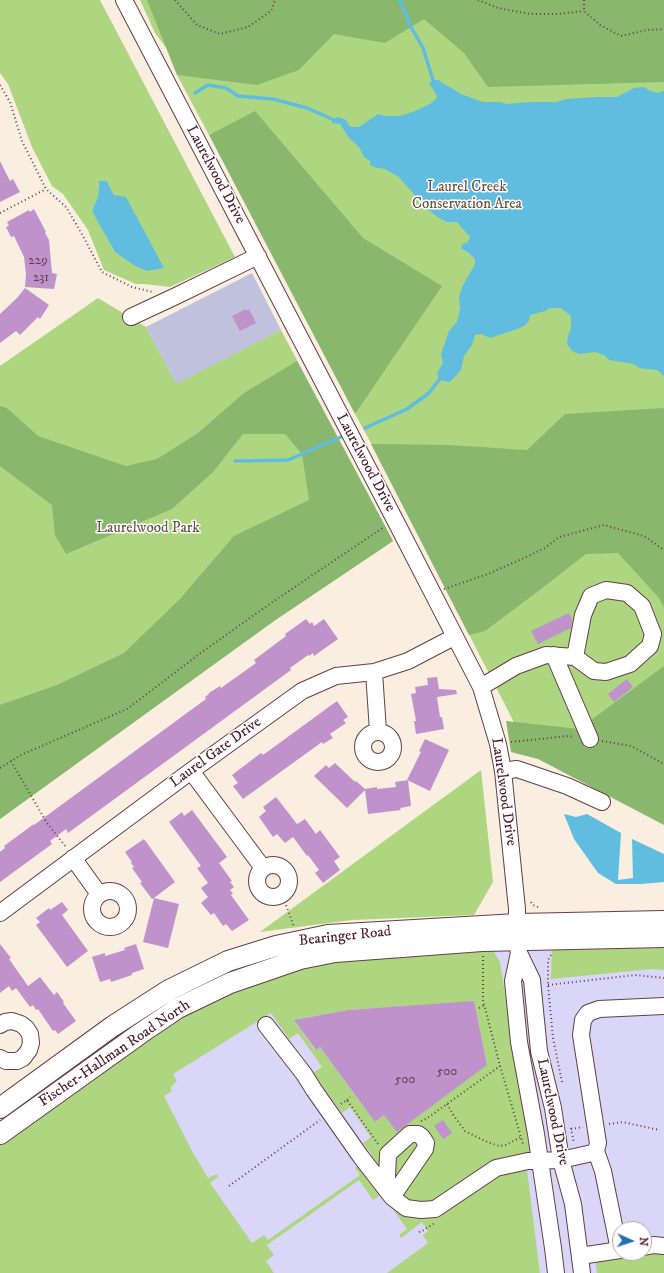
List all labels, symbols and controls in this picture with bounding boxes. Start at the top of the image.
street label: Laurelwood Drive [181,123,249,227]
park label: Laurel Creek Conservation Area [412,179,522,214]
house number: 229 [28,253,48,269]
house number: 231 [33,270,49,286]
street label: Laurelwood Drive [331,411,399,515]
park label: Laurelwood Park [96,520,200,538]
street label: Laurel Gate Drive [167,714,265,792]
street label: Laurelwood Drive [487,737,519,847]
street label: Bearinger Road [298,923,392,951]
street label: Fischer-Hallman Road North [36,997,194,1111]
street label: Laurelwood Drive [532,1057,572,1167]
house number: 500 [437,1064,457,1080]
house number: 500 [395,1072,415,1088]
north arrow [612,1221,652,1261]
text: N [636,1237,650,1246]

